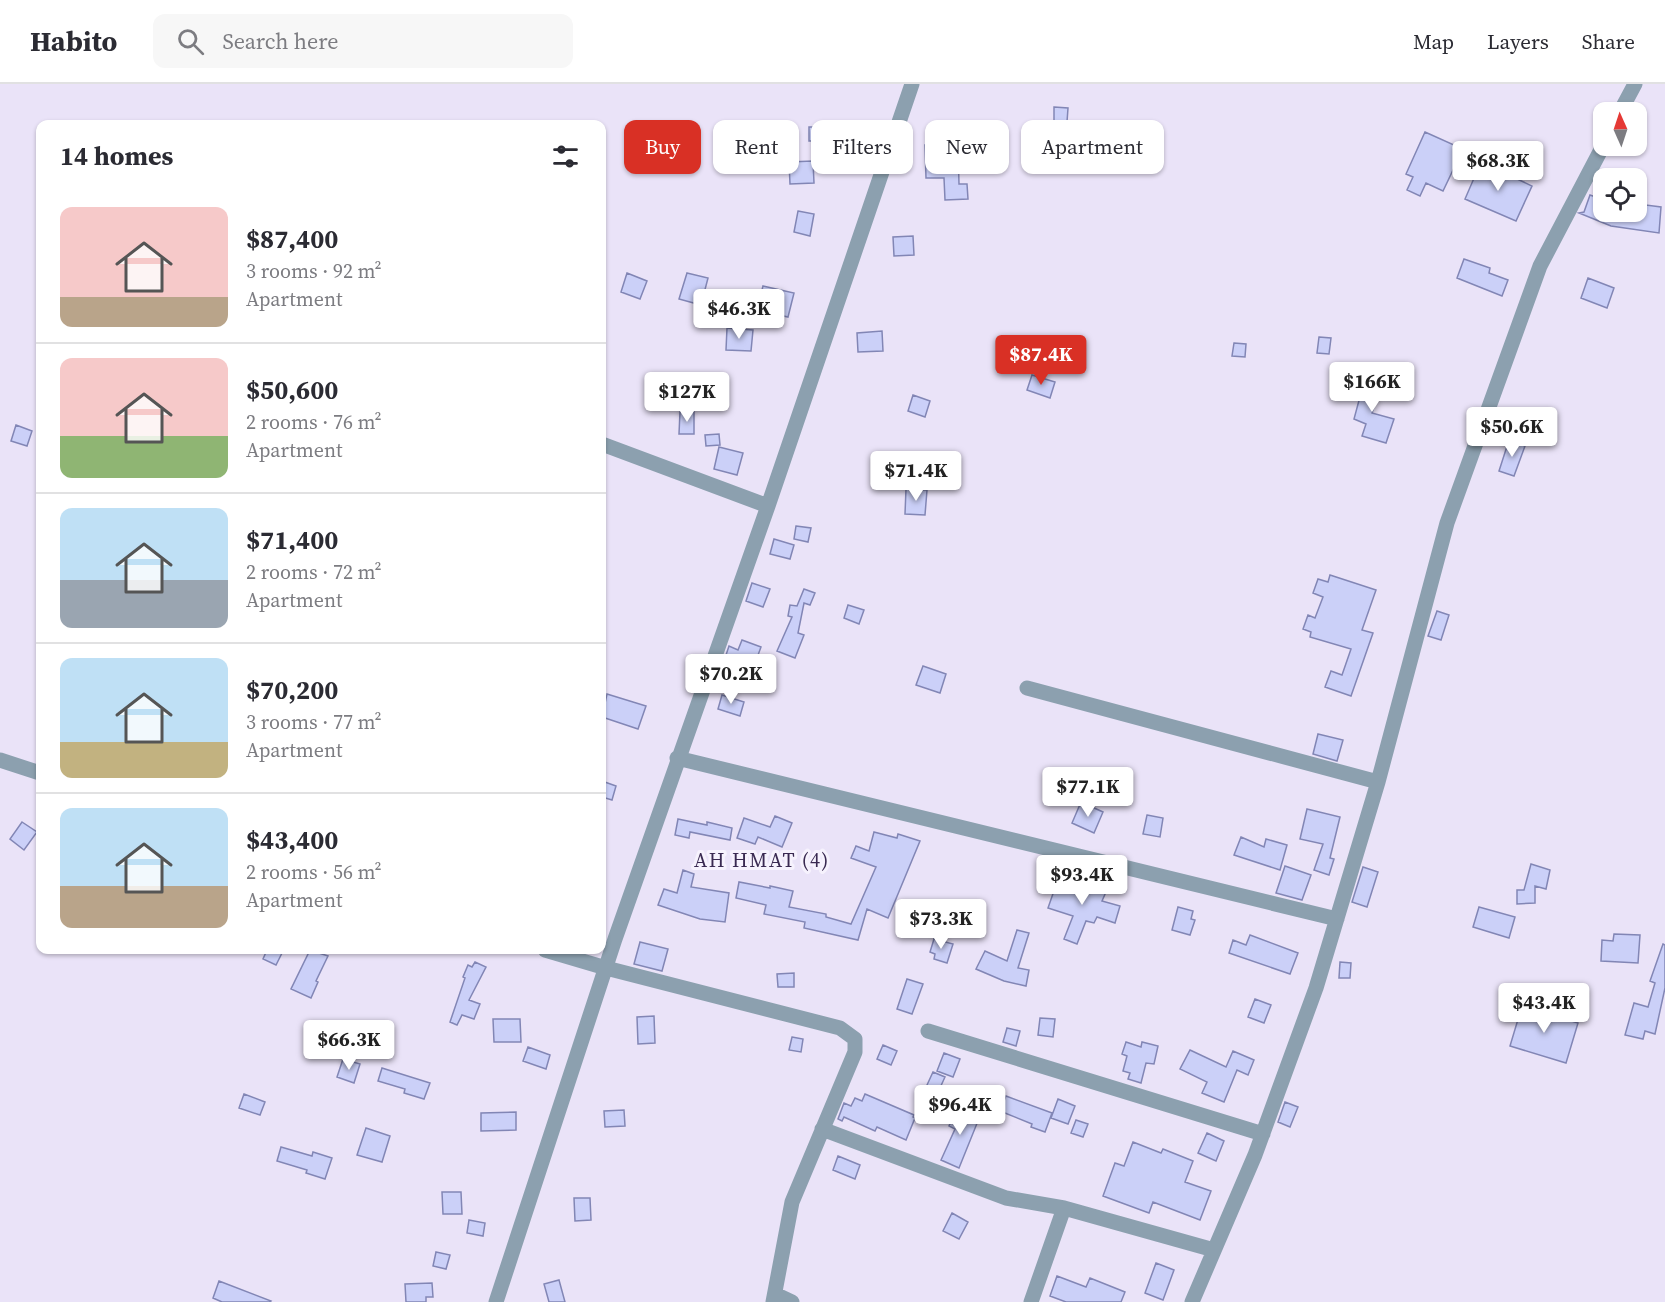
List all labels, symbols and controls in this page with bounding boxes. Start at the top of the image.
search box [153,14,573,68]
text: Habito [30,22,117,60]
icon: search [174,25,207,58]
text: Search here [222,26,338,56]
text: Map [1413,27,1454,56]
text: Layers [1487,27,1549,56]
text: Share [1582,27,1635,56]
north arrow [1593,102,1647,156]
map controls [1593,102,1647,222]
chip: Buy [624,120,701,174]
chip: Rent [713,120,799,174]
chip: Filters [811,120,913,174]
chip: New [925,120,1009,174]
chip: Apartment [1021,120,1164,174]
text: 14 homes [60,138,173,174]
icon: filters [549,140,582,173]
pin: $68.3K [1449,141,1547,192]
text: $68.3K [1466,146,1530,174]
button: locate [1593,168,1647,222]
text: $87,400 [246,221,338,257]
icon: home [108,231,180,303]
text: 3 rooms · 92 m² [246,257,382,285]
text: Apartment [246,285,343,313]
pin: $46.3K [690,289,788,340]
text: $46.3K [707,294,771,322]
pin: $87.4K [992,335,1090,386]
text: $87.4K [1009,340,1073,368]
pin: $166K [1330,362,1414,413]
text: $166K [1343,367,1401,395]
text: $50,600 [246,372,338,408]
pin: $127K [645,372,729,423]
text: $127K [658,377,716,405]
icon: home [108,382,180,454]
pin: $50.6K [1463,407,1561,458]
text: 2 rooms · 76 m² [246,408,382,436]
text: $50.6K [1480,412,1544,440]
text: Apartment [246,436,343,464]
pin: $71.4K [867,451,965,502]
text: $71.4K [884,456,948,484]
text: $71,400 [246,522,338,558]
icon: home [108,532,180,604]
text: 2 rooms · 72 m² [246,558,382,586]
text: Apartment [246,586,343,614]
pin: $70.2K [682,654,780,705]
text: $70.2K [699,659,763,687]
text: $70,200 [246,672,338,708]
icon: home [108,682,180,754]
text: 3 rooms · 77 m² [246,708,382,736]
text: Apartment [246,736,343,764]
pin: $77.1K [1039,767,1137,818]
text: $77.1K [1056,772,1120,800]
text: $43,400 [246,822,338,858]
icon: home [108,832,180,904]
district label: AH HMAT (4) [694,846,830,874]
pin: $93.4K [1033,855,1131,906]
text: 2 rooms · 56 m² [246,858,382,886]
text: $93.4K [1050,860,1114,888]
text: Apartment [246,886,343,914]
pin: $73.3K [892,899,990,950]
text: $73.3K [909,904,973,932]
pin: $43.4K [1495,983,1593,1034]
text: $43.4K [1512,988,1576,1016]
pin: $66.3K [300,1020,398,1071]
text: $66.3K [317,1025,381,1053]
pin: $96.4K [911,1085,1009,1136]
text: $96.4K [928,1090,992,1118]

